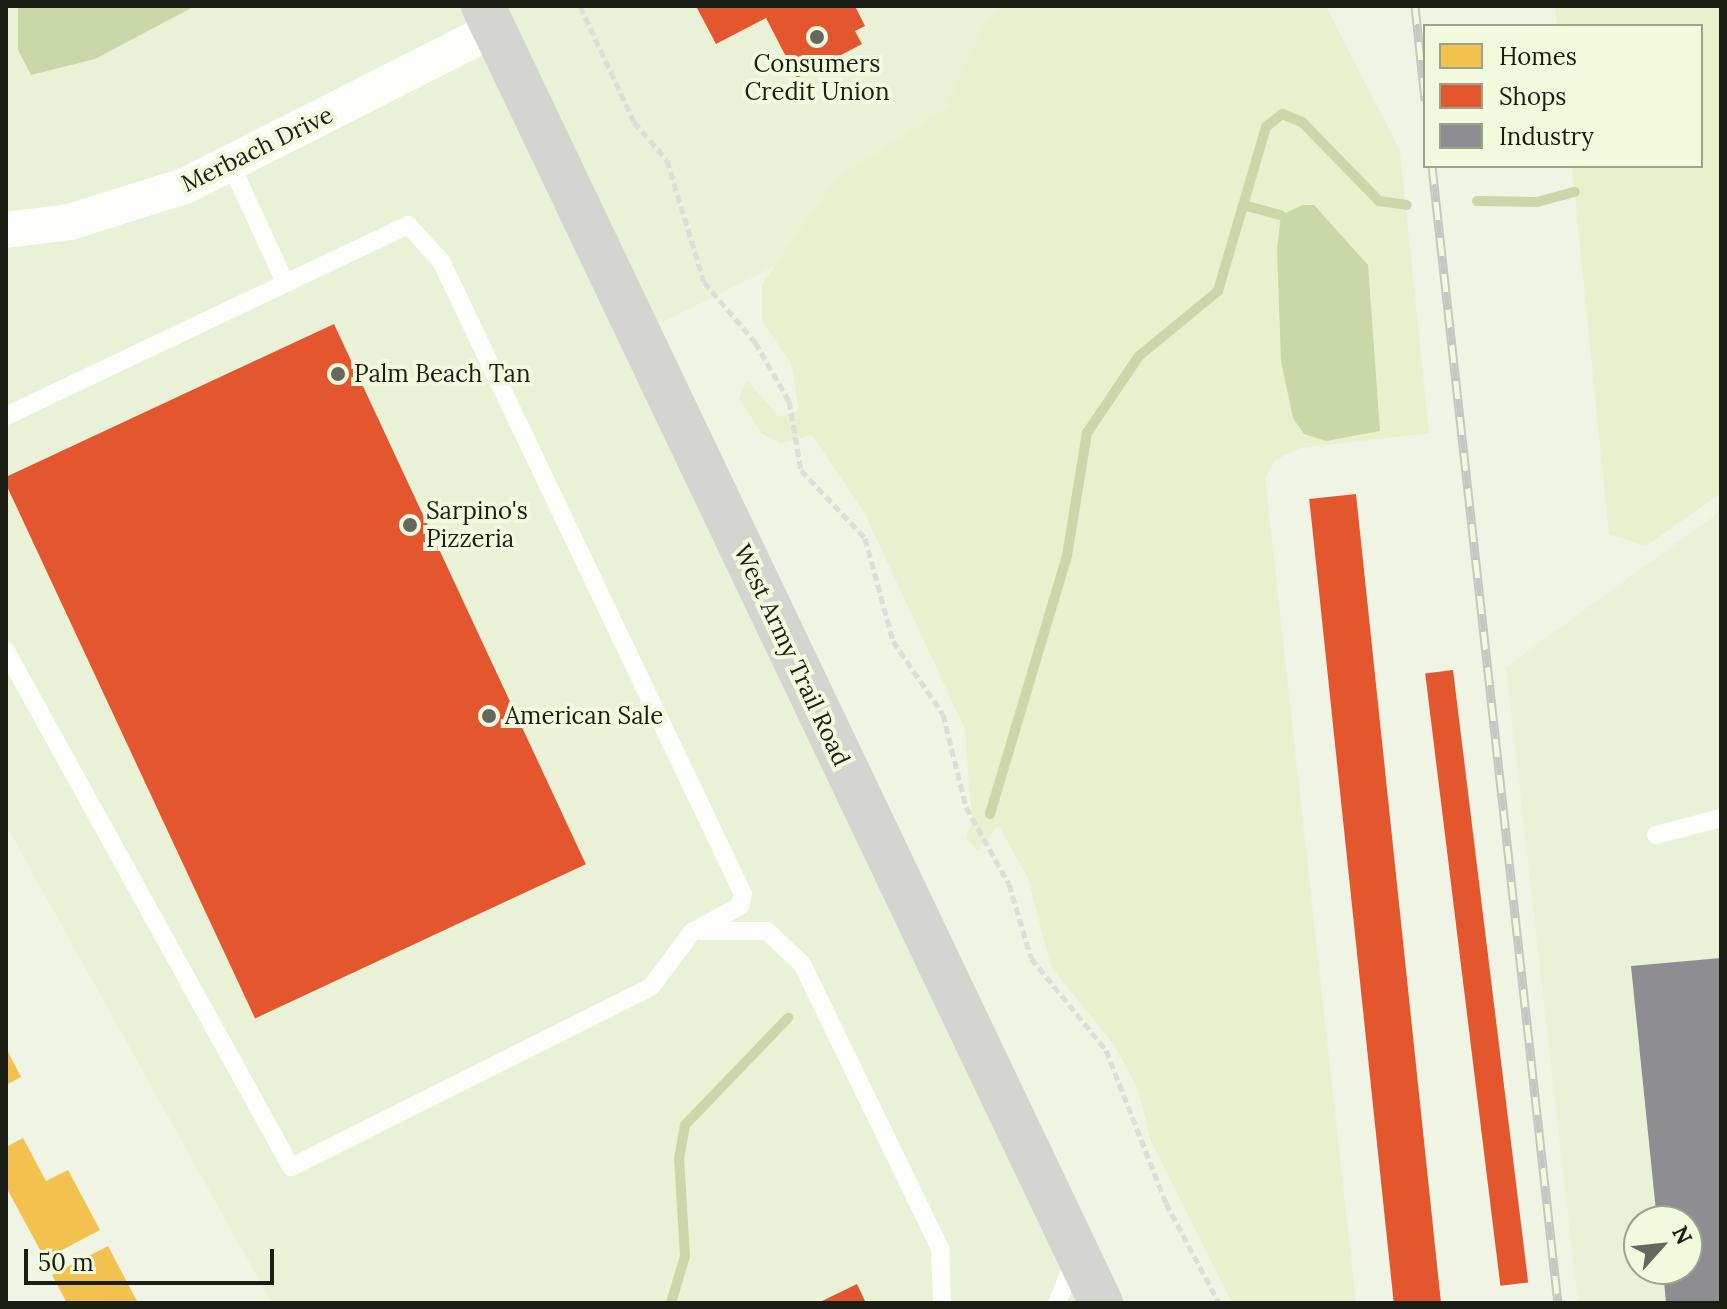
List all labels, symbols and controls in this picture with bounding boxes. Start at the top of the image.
legend [1423,24,1703,168]
marker: Consumers Credit Union [808,28,826,46]
text: Homes [1499,41,1577,72]
place label: Consumers Credit Union [745,50,889,106]
text: Shops [1499,81,1566,112]
street label: Merbach Drive [177,100,337,198]
text: Industry [1499,121,1594,152]
place label: Palm Beach Tan [354,360,531,388]
marker: Palm Beach Tan [329,365,347,383]
place label: Sarpino's Pizzeria [426,497,528,553]
marker: Sarpino's Pizzeria [401,516,419,534]
street label: West Army Trail Road [728,540,856,770]
place label: American Sale [505,702,663,730]
marker: American Sale [480,707,498,725]
north arrow [1623,1205,1703,1285]
text: N [1666,1221,1699,1249]
scale bar [28,1233,278,1283]
text: 50 m [38,1247,94,1278]

